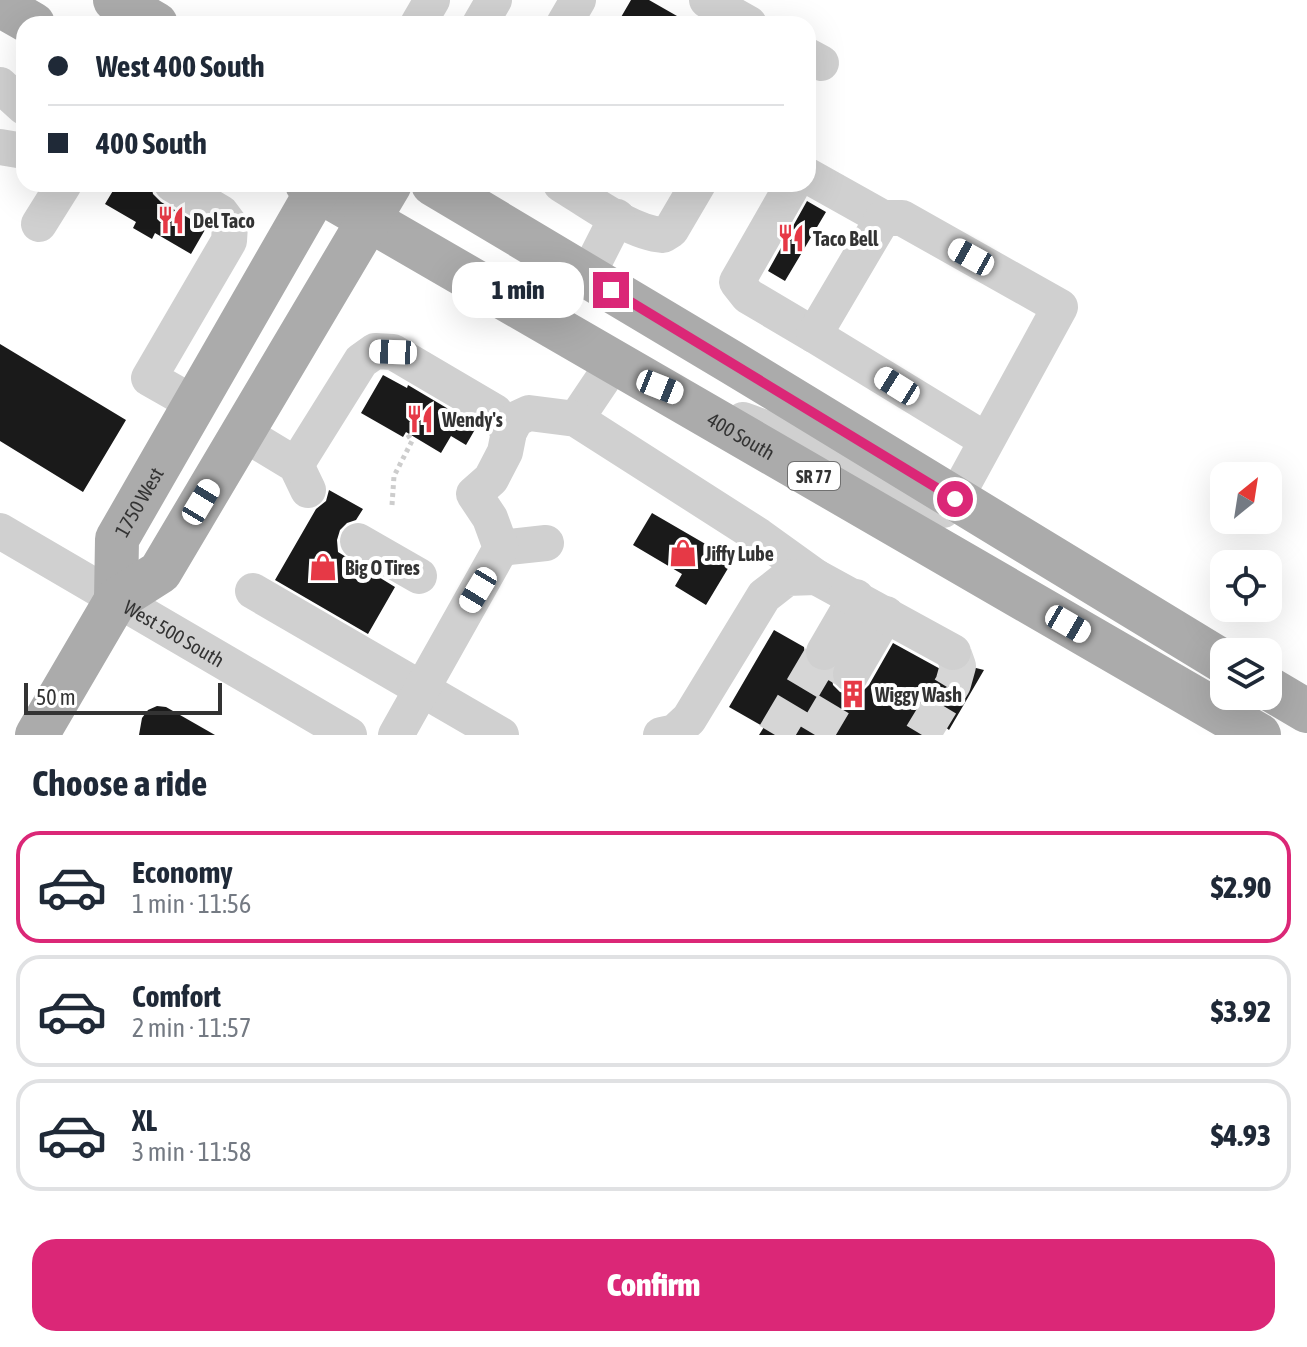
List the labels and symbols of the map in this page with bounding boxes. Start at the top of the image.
restaurant icon: Del Taco [156,205,186,235]
place label: Del Taco [193,209,255,232]
restaurant icon: Taco Bell [776,223,806,253]
place label: Taco Bell [813,227,879,250]
car [944,235,998,279]
callout: 1 min [451,262,583,318]
route end [593,272,629,308]
car [369,339,417,365]
car [870,363,924,409]
car [633,367,687,407]
restaurant icon: Wendy's [405,404,435,434]
street label: 400 South [704,407,779,464]
place label: Wendy's [441,408,503,431]
road number: SR 77 [788,462,840,490]
north arrow [1210,462,1282,534]
street label: 1750 West [109,463,167,540]
car [178,475,224,529]
route start [937,481,973,517]
shop icon: Jiffy Lube [668,538,698,568]
place label: Jiffy Lube [704,542,774,565]
shop icon: Big O Tires [308,552,338,582]
place label: Big O Tires [345,556,420,579]
car [455,563,501,617]
street label: West 500 South [120,595,229,671]
car [1041,602,1095,646]
scale bar [24,679,222,715]
building icon: Wiggy Wash [838,679,868,709]
place label: Wiggy Wash [874,683,962,706]

